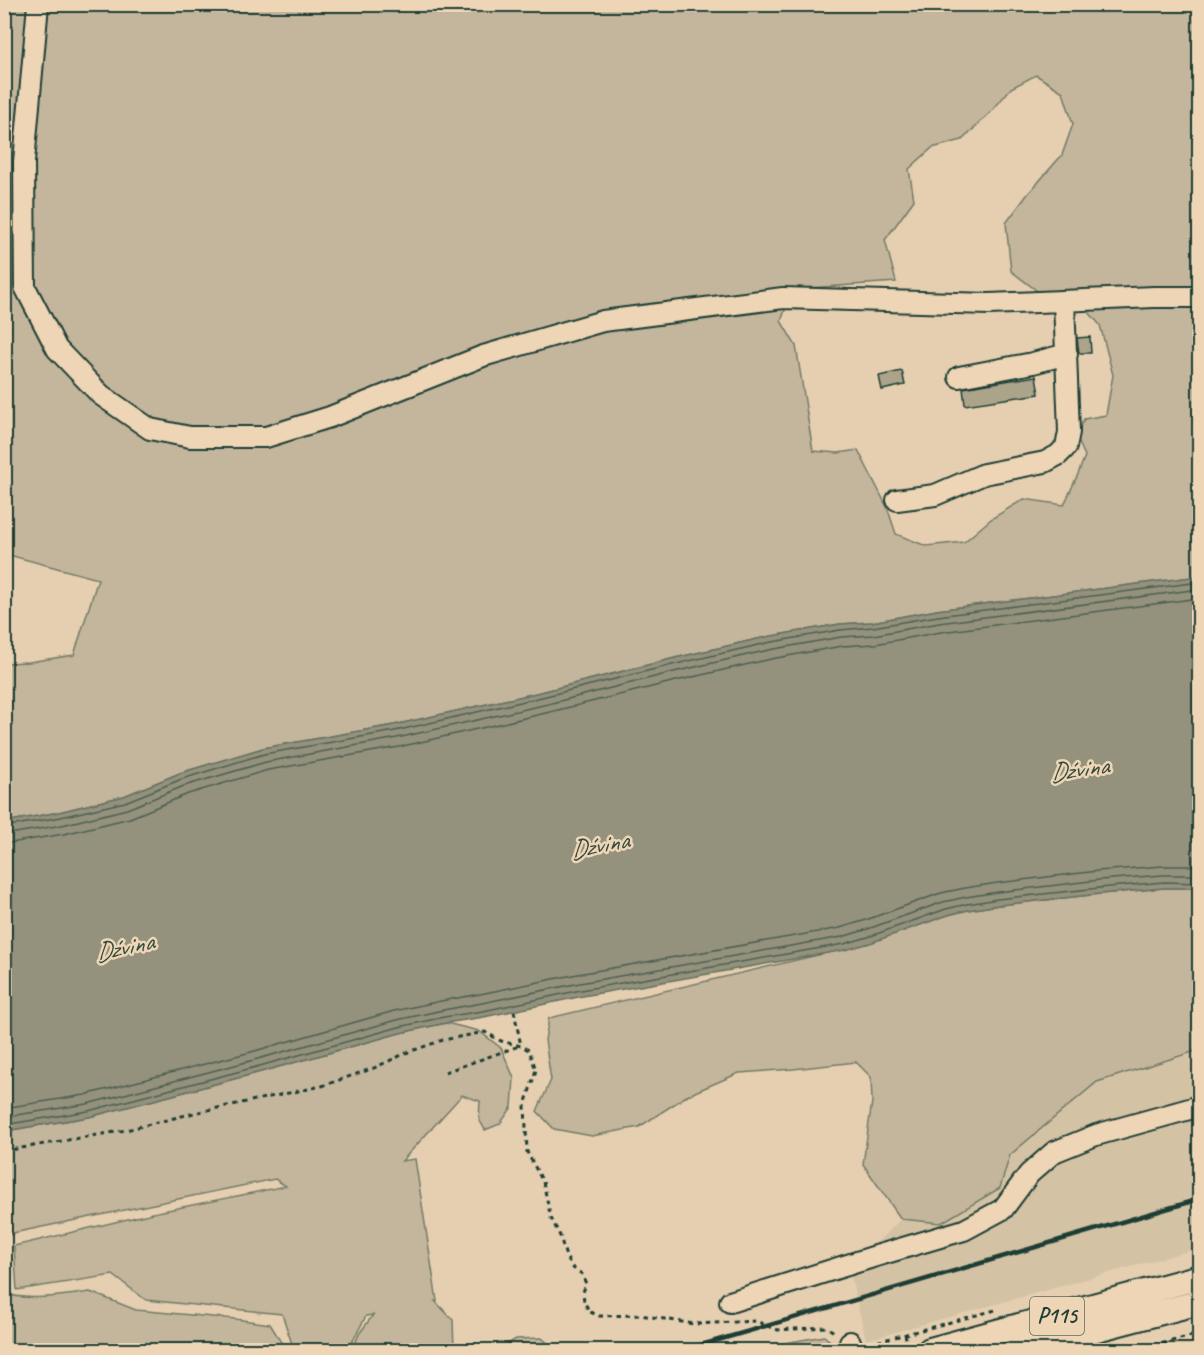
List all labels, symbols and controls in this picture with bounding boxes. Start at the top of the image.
water label: Dźvina [1047,748,1113,789]
water label: Dźvina [567,823,634,867]
water label: Dźvina [92,924,159,969]
road number: Р115 [1030,1297,1084,1335]

